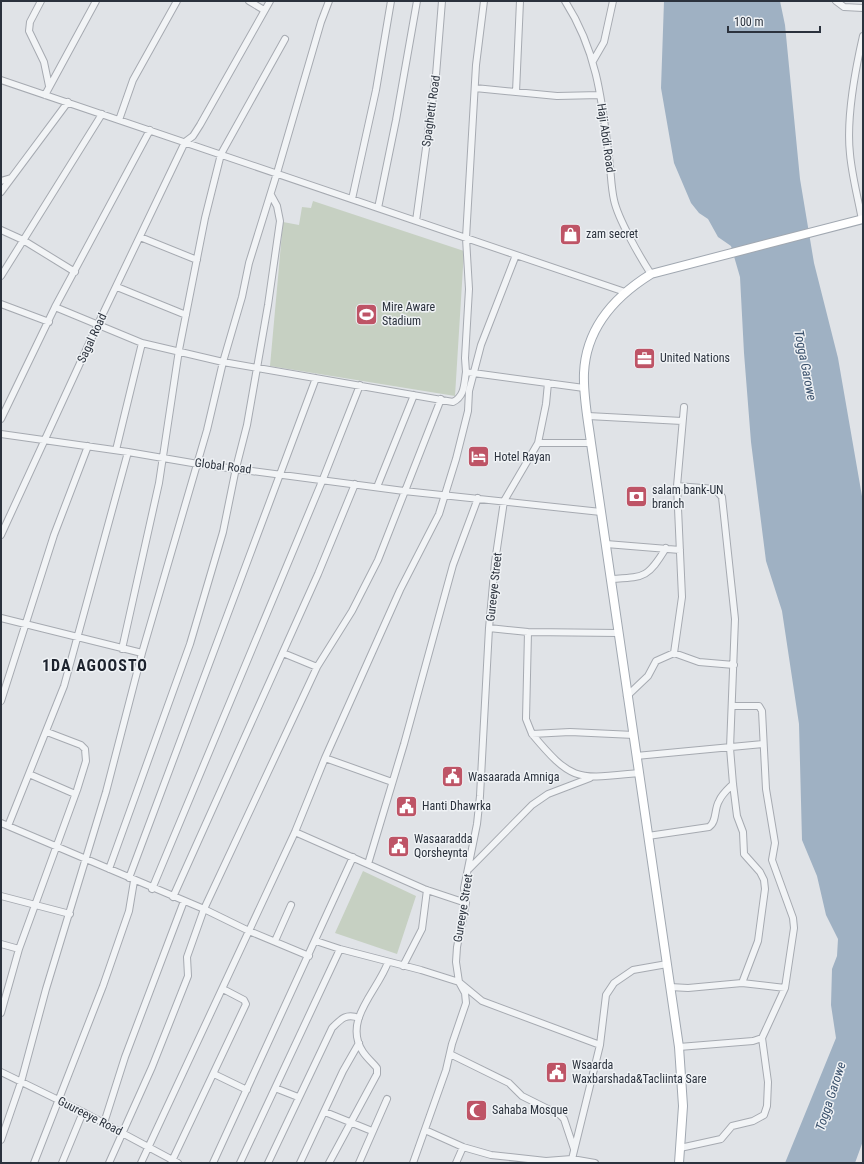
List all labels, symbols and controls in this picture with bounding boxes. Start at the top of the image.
scale bar [728,8,820,34]
text: 100 m [734,15,764,29]
street label: Spaghetti Road [419,74,443,148]
street label: Haji Abdi Road [594,102,618,174]
shop icon: zam secret [557,221,583,247]
place label: zam secret [586,227,639,241]
place label: Mire Aware Stadium [382,300,436,328]
sports icon: Mire Aware Stadium [354,301,380,327]
street label: Sagal Road [74,311,110,365]
water label: Togga Garowe [791,329,820,402]
office icon: United Nations [632,345,658,371]
place label: United Nations [660,351,730,365]
hotel icon: Hotel Rayan [465,444,491,470]
place label: Hotel Rayan [494,450,551,464]
street label: Global Road [194,456,252,476]
place label: salam bank-UN branch [652,483,724,511]
bank icon: salam bank-UN branch [623,484,649,510]
street label: Gureeye Street [483,551,505,622]
district label: 1DA AGOOSTO [42,656,148,675]
public building icon: Wasaarada Amniga [439,764,465,790]
place label: Wasaarada Amniga [468,770,560,784]
public building icon: Hanti Dhawrka [394,793,420,819]
place label: Hanti Dhawrka [422,799,491,813]
place label: Wasaaradda Qorsheynta [414,832,473,860]
public building icon: Wasaaradda Qorsheynta [386,833,412,859]
street label: Gureeye Street [451,872,475,943]
place label: Wsaarda Waxbarshada&Tacliinta Sare [572,1058,707,1086]
public building icon: Wsaarda Waxbarshada&Tacliinta Sare [544,1059,570,1085]
water label: Togga Garowe [812,1060,849,1132]
street label: Guureeye Road [55,1094,125,1138]
mosque icon: Sahaba Mosque [464,1097,490,1123]
place label: Sahaba Mosque [492,1103,568,1117]

